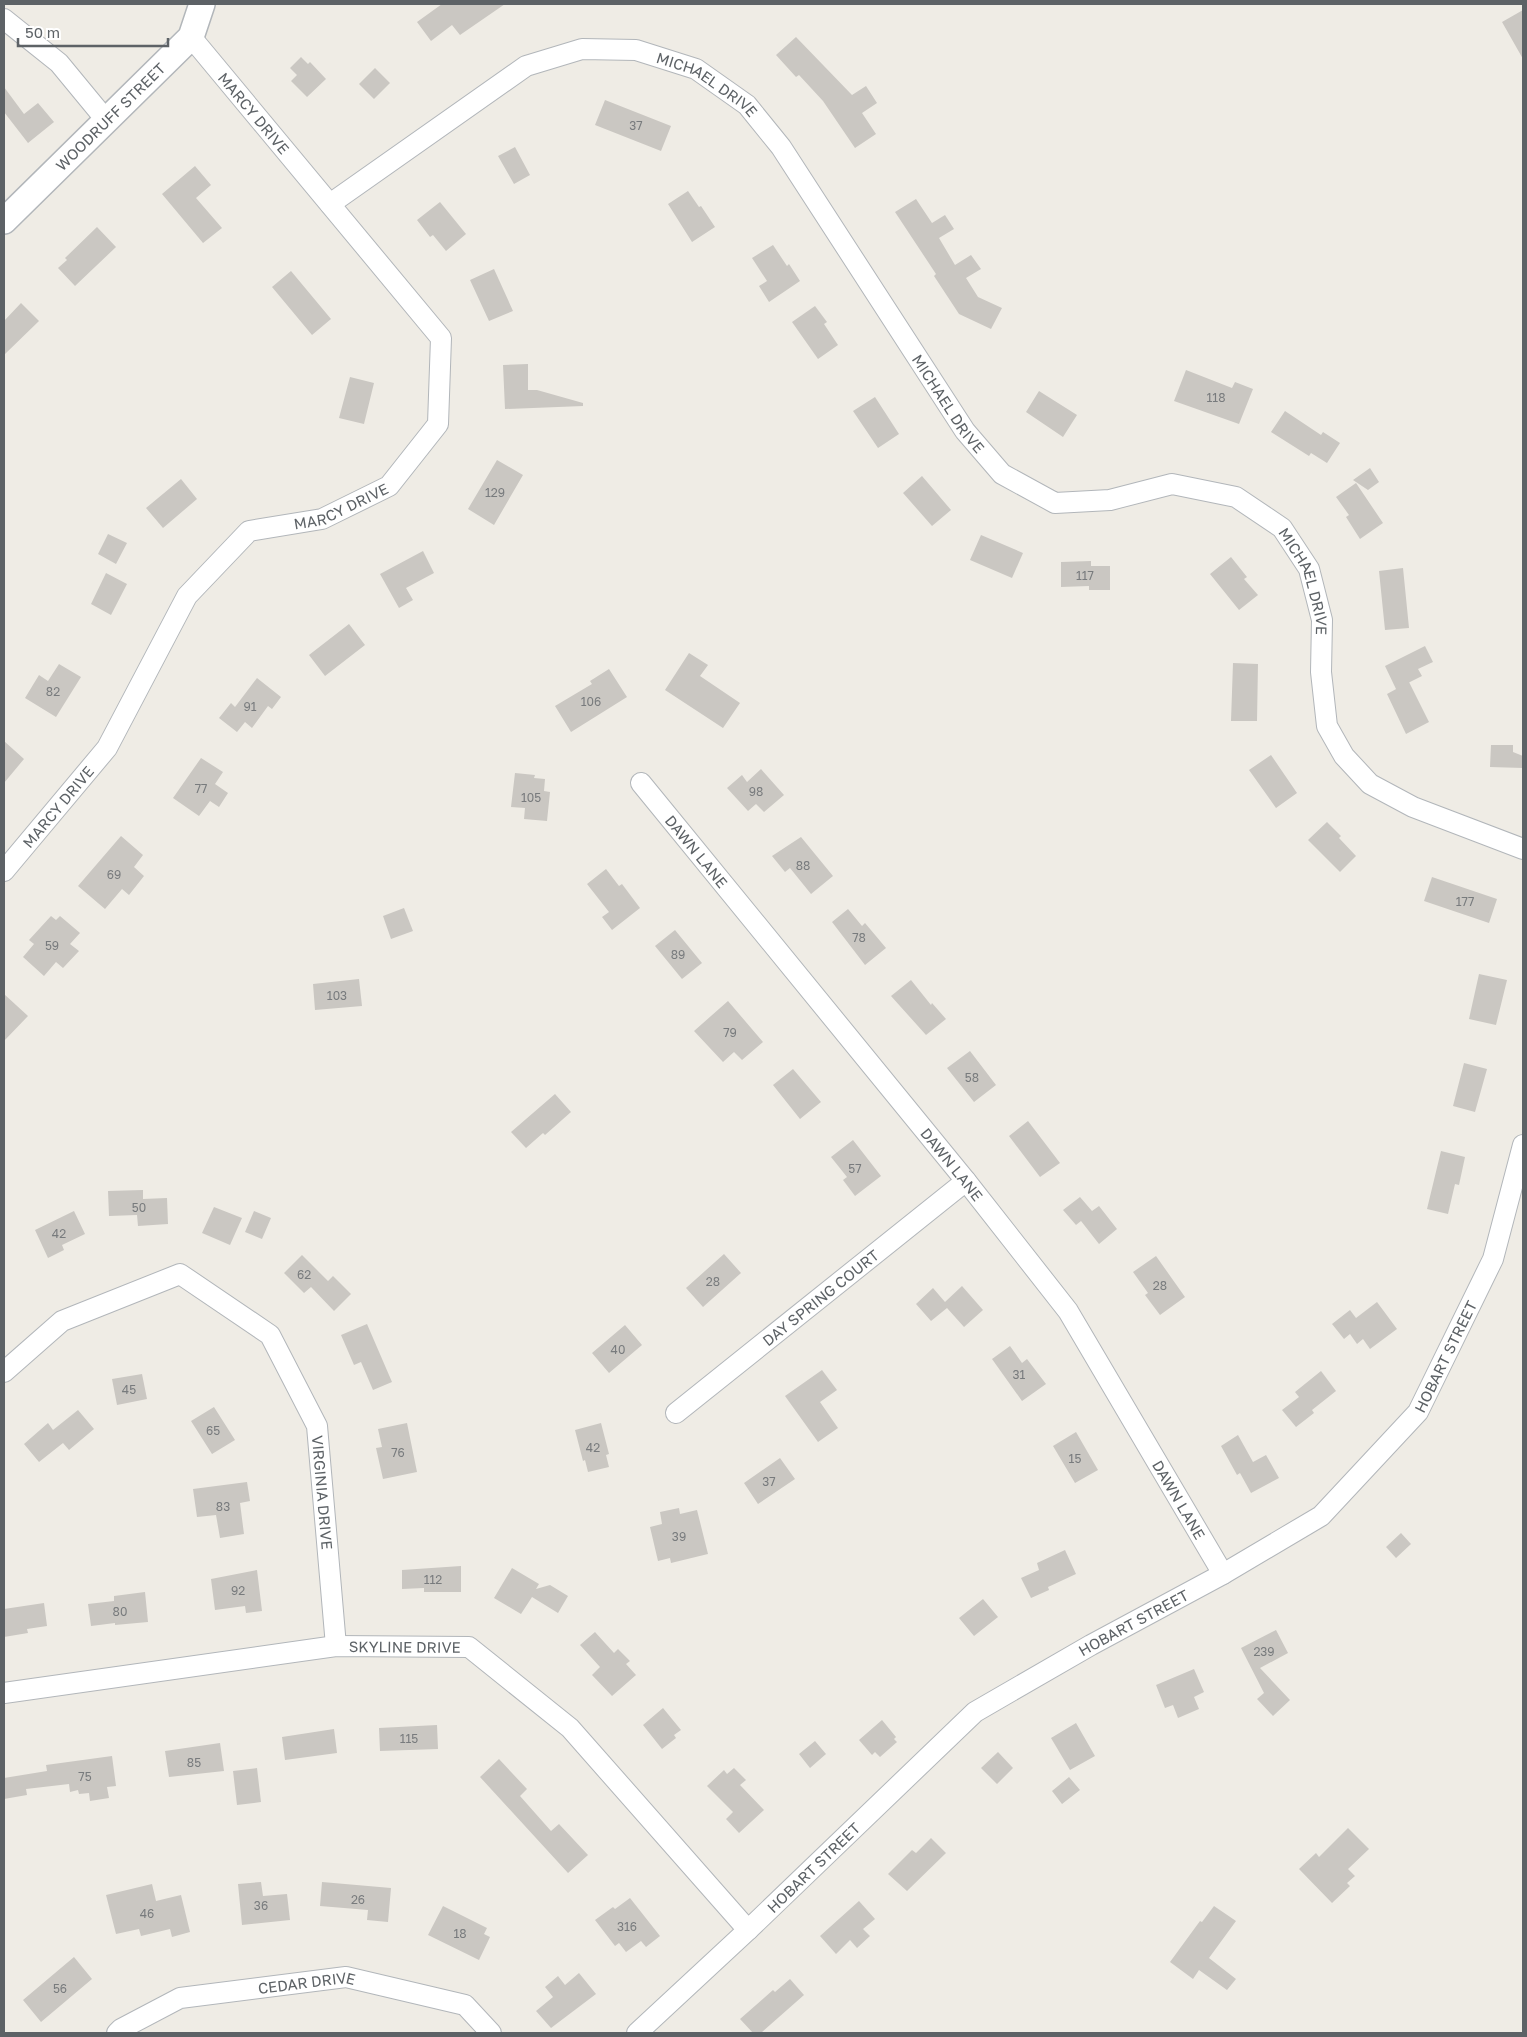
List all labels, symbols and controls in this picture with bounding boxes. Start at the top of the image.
scale bar [18,15,168,47]
text: 50 m [25,23,60,41]
street label: MICHAEL DRIVE [654,48,762,120]
street label: WOODRUFF STREET [52,59,169,174]
street label: MARCY DRIVE [215,69,293,157]
house number: 37 [629,118,643,133]
street label: MICHAEL DRIVE [909,351,989,456]
house number: 118 [1207,390,1225,405]
street label: MARCY DRIVE [292,479,391,533]
house number: 129 [485,485,505,500]
street label: MICHAEL DRIVE [1275,524,1331,635]
house number: 117 [1076,568,1094,583]
house number: 82 [46,684,60,699]
house number: 106 [581,694,601,709]
house number: 91 [243,699,257,714]
street label: MARCY DRIVE [19,762,97,851]
house number: 77 [195,781,207,796]
house number: 98 [749,784,763,799]
house number: 105 [521,790,541,805]
street label: DAWN LANE [662,811,732,891]
house number: 88 [796,858,810,873]
house number: 69 [107,867,121,882]
house number: 177 [1456,894,1474,909]
house number: 78 [852,930,866,945]
house number: 59 [45,938,59,953]
house number: 89 [671,947,685,962]
house number: 103 [327,988,347,1003]
house number: 79 [723,1025,737,1040]
house number: 58 [965,1070,979,1085]
street label: DAWN LANE [917,1124,987,1204]
house number: 57 [848,1161,862,1176]
house number: 50 [132,1200,146,1215]
house number: 42 [52,1226,66,1241]
street label: DAY SPRING COURT [759,1245,882,1349]
house number: 62 [297,1267,311,1282]
house number: 28 [706,1274,720,1289]
house number: 28 [1153,1278,1167,1293]
street label: HOBART STREET [1410,1298,1480,1415]
house number: 40 [611,1342,625,1357]
house number: 31 [1013,1367,1026,1382]
house number: 45 [122,1382,136,1397]
house number: 65 [206,1423,220,1438]
street label: VIRGINIA DRIVE [309,1434,337,1550]
house number: 42 [586,1440,600,1455]
house number: 76 [391,1445,405,1460]
house number: 15 [1069,1451,1081,1466]
street label: DAWN LANE [1149,1457,1209,1542]
house number: 37 [762,1474,776,1489]
house number: 83 [216,1499,230,1514]
house number: 39 [672,1529,686,1544]
house number: 112 [424,1572,442,1587]
house number: 92 [231,1583,245,1598]
street label: HOBART STREET [1075,1585,1191,1659]
house number: 80 [113,1604,127,1619]
street label: SKYLINE DRIVE [349,1637,461,1656]
house number: 239 [1253,1644,1275,1659]
house number: 115 [400,1731,418,1746]
house number: 85 [187,1755,201,1770]
house number: 75 [78,1769,92,1784]
street label: HOBART STREET [763,1818,864,1916]
house number: 26 [351,1892,365,1907]
house number: 36 [254,1898,268,1913]
house number: 46 [140,1906,154,1921]
house number: 316 [617,1919,637,1934]
house number: 18 [453,1926,467,1941]
street label: CEDAR DRIVE [257,1968,357,1997]
house number: 56 [53,1981,67,1996]

